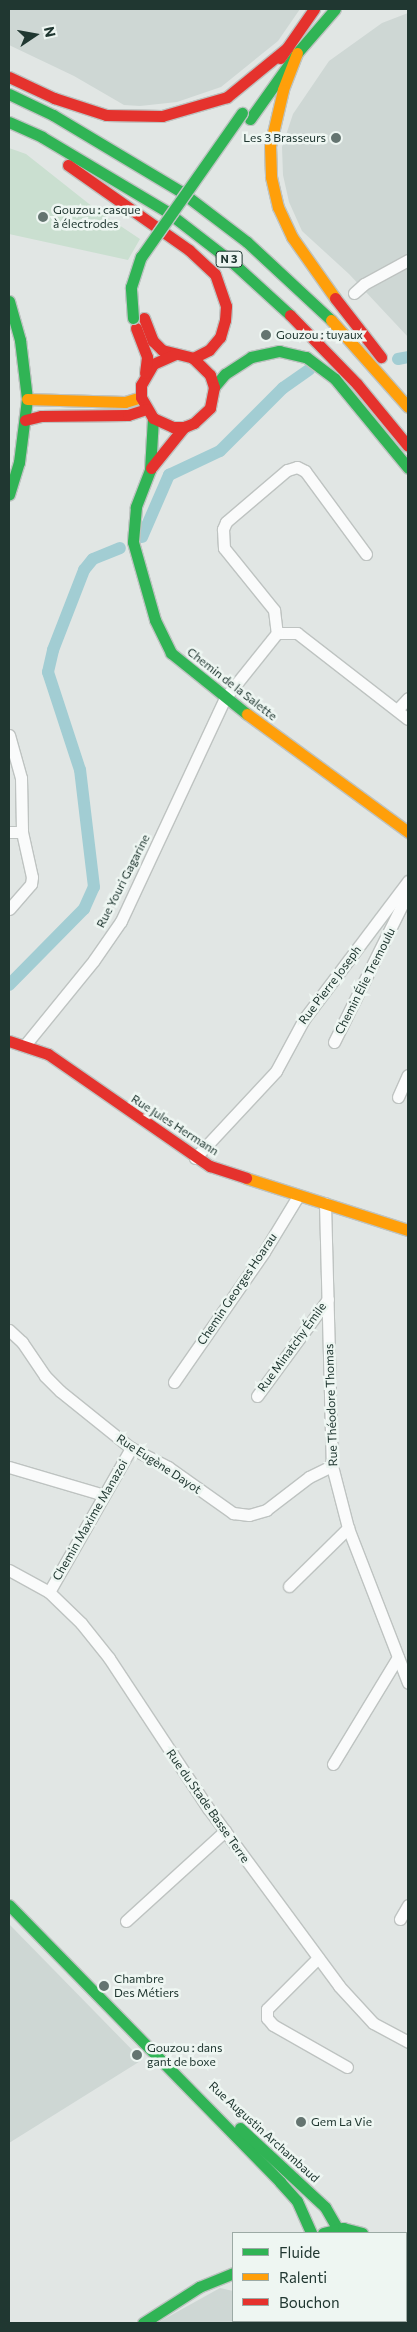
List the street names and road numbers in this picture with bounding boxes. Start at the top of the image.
road number: N 3 [215,250,243,268]
street label: Chemin de la Salette [184,644,280,724]
street label: Rue Youri Gagarine [93,832,153,930]
street label: Chemin Élie Tremoulu [332,925,398,1037]
street label: Rue Pierre Joseph [296,943,364,1027]
street label: Rue Jules Hermann [129,1091,221,1159]
street label: Chemin Georges Hoarau [194,1230,280,1348]
street label: Rue Minatchy Émile [255,1299,329,1395]
street label: Rue Théodore Thomas [322,1343,340,1467]
street label: Rue Eugène Dayot [114,1431,204,1497]
street label: Chemin Maxime Manazoi [49,1457,131,1583]
street label: Rue du Stade Basse Terre [163,1746,253,1866]
street label: Rue Augustin Archambaud [206,2079,322,2185]

